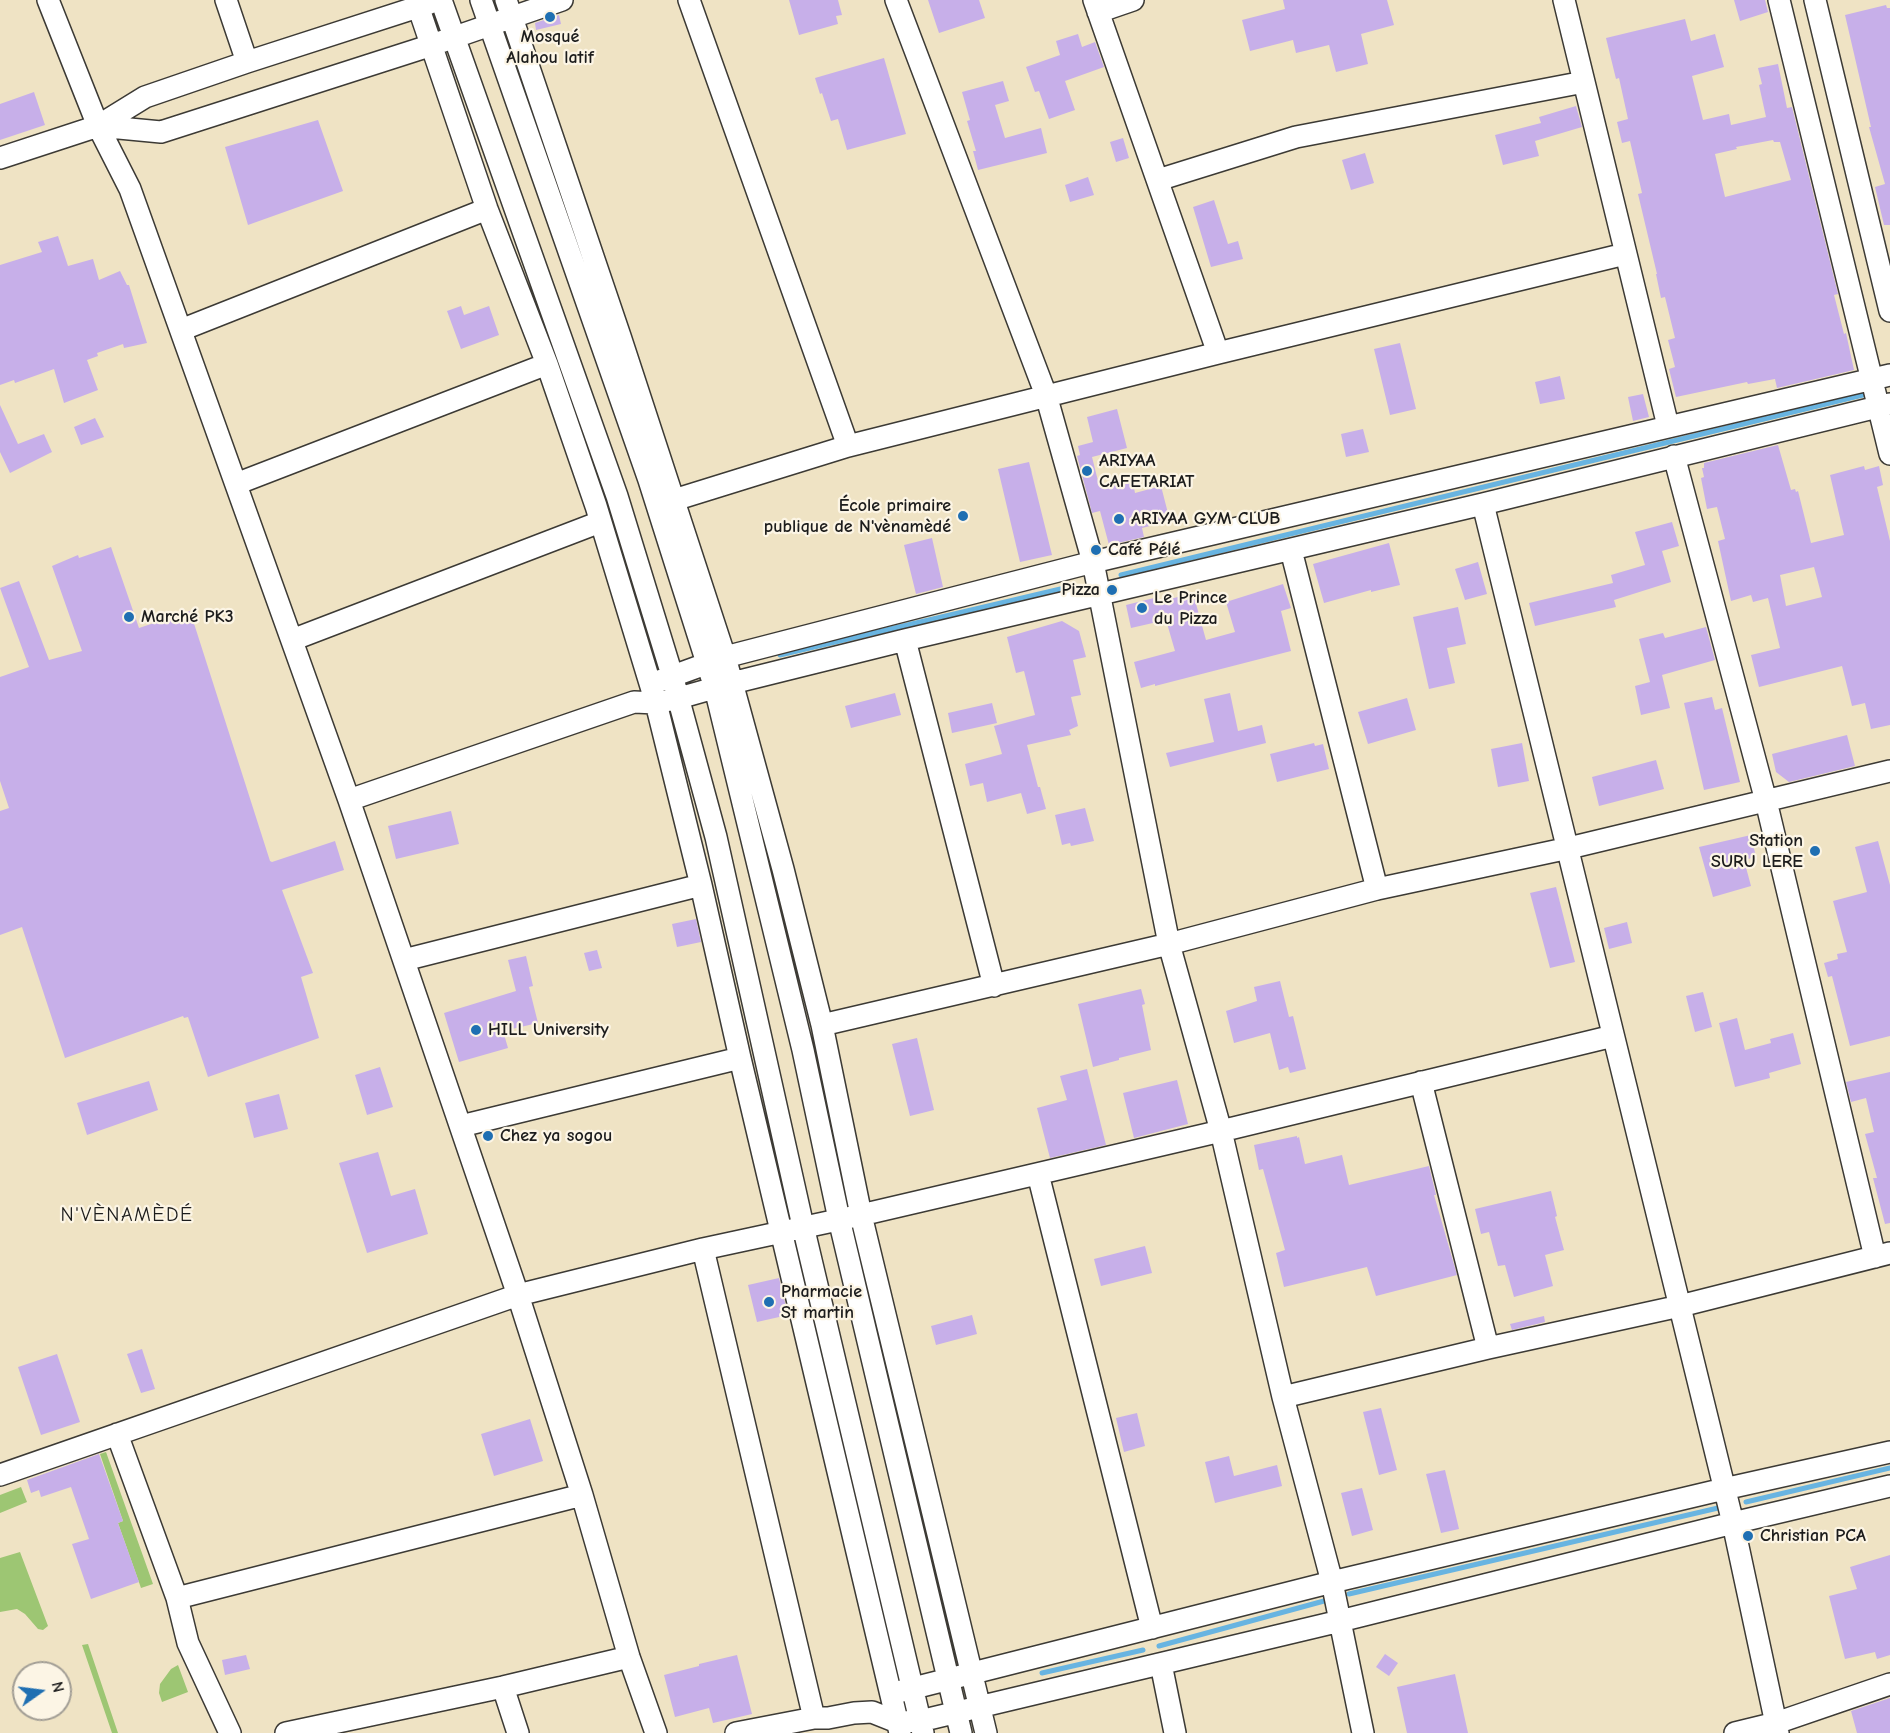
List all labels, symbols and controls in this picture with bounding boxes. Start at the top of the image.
marker: Mosqué Alahou latif [543,10,557,24]
place label: Mosqué Alahou latif [506,26,594,68]
place label: ARIYAA CAFETARIAT [1099,450,1194,492]
marker: ARIYAA CAFETARIAT [1080,464,1094,478]
place label: École primaire publique de N'vènamèdé [764,495,951,538]
place label: ARIYAA GYM CLUB [1131,508,1280,530]
marker: École primaire publique de N'vènamèdé [956,509,970,523]
marker: ARIYAA GYM CLUB [1112,512,1126,526]
place label: Café Pélé [1108,539,1180,561]
marker: Café Pélé [1089,543,1103,557]
place label: Pizza [1061,579,1100,601]
marker: Pizza [1105,583,1119,597]
place label: Le Prince du Pizza [1154,587,1227,630]
marker: Le Prince du Pizza [1135,601,1149,615]
place label: Marché PK3 [141,606,234,628]
marker: Marché PK3 [122,610,136,624]
place label: Station SURU LERE [1711,830,1803,872]
marker: Station SURU LERE [1808,844,1822,858]
place label: HILL University [488,1019,609,1041]
marker: HILL University [469,1023,483,1037]
place label: Chez ya sogou [500,1125,612,1147]
marker: Chez ya sogou [481,1129,495,1143]
district label: N'VÈNAMÈDÉ [60,1203,194,1227]
place label: Pharmacie St martin [781,1281,862,1324]
marker: Pharmacie St martin [762,1295,776,1309]
place label: Christian PCA [1760,1525,1866,1547]
marker: Christian PCA [1741,1529,1755,1543]
north arrow [12,1661,72,1721]
text: N [48,1680,68,1694]

